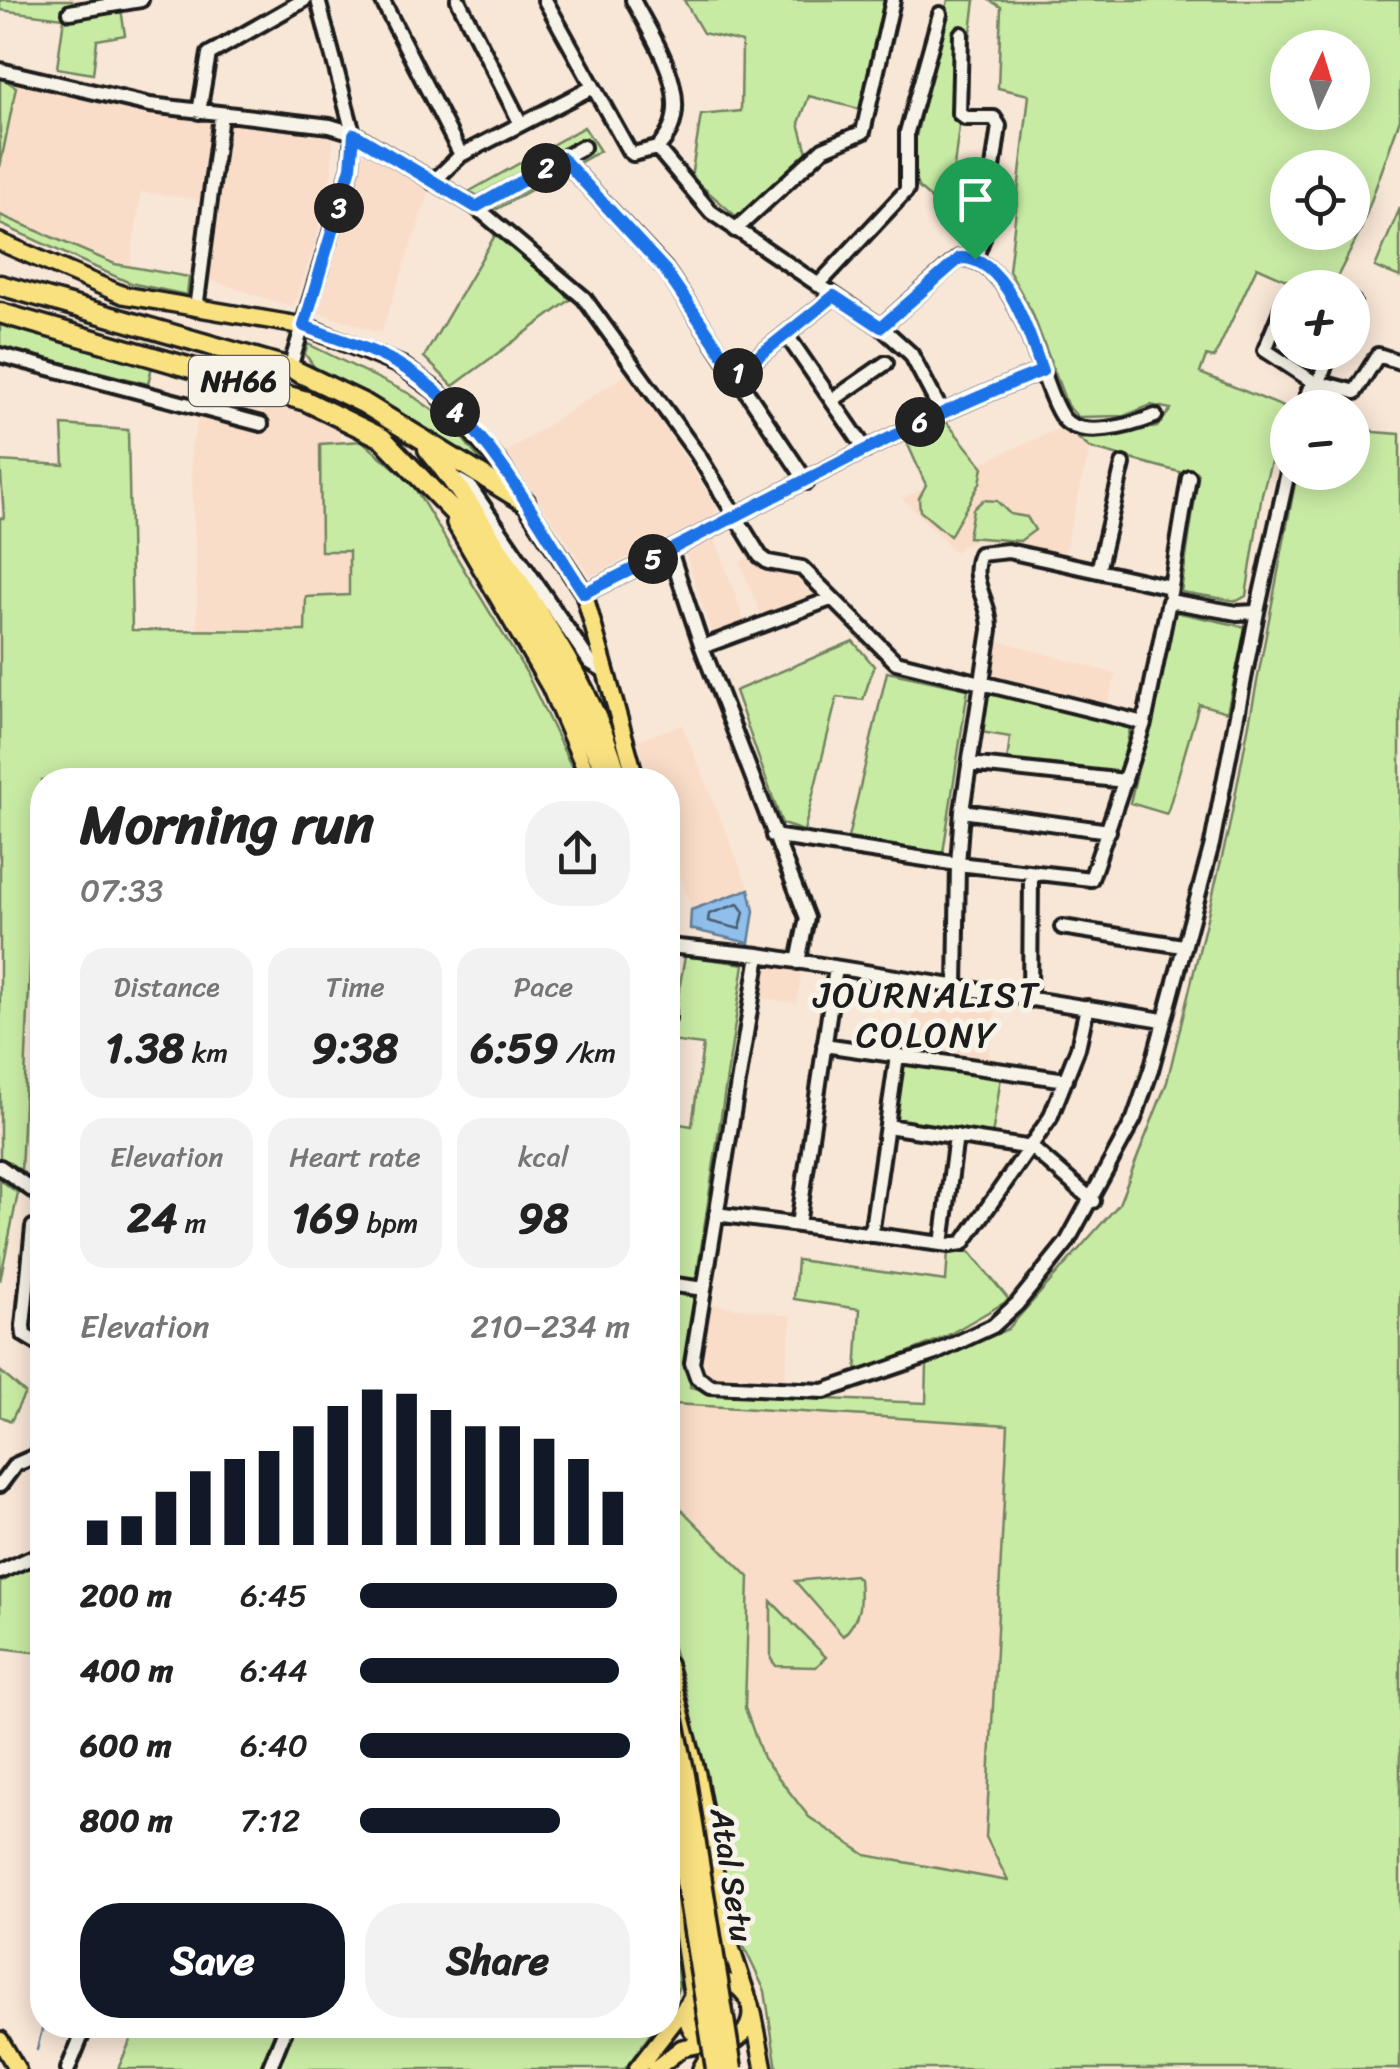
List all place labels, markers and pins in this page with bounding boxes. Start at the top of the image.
pin: 2 [521,143,571,193]
pin [933,157,1018,260]
pin: 3 [314,183,364,233]
pin: 1 [713,348,763,398]
pin: 4 [430,387,480,437]
pin: 6 [895,397,945,447]
pin: 5 [628,534,678,584]

